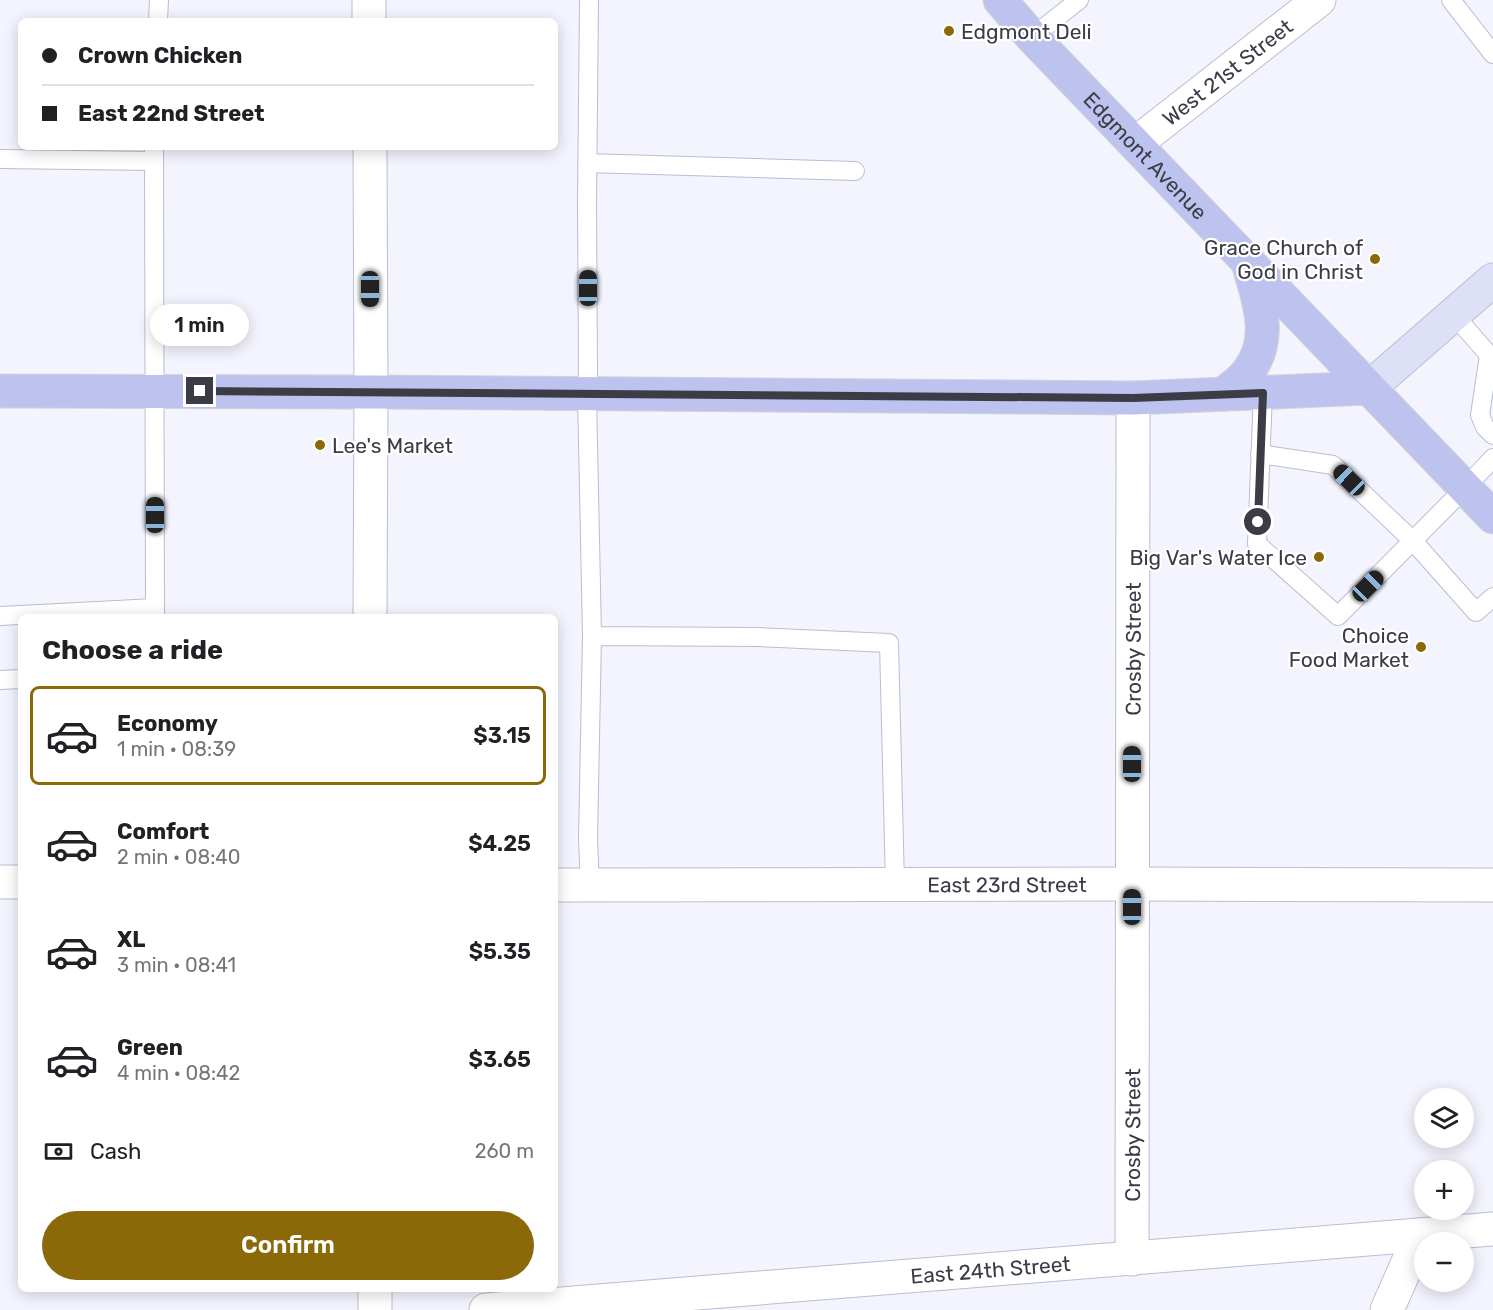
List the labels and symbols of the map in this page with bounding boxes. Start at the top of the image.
street label: West 21st Street [1157,13,1297,131]
place label: Edgmont Deli [961,19,1092,44]
marker: Edgmont Deli [942,24,956,38]
street label: Edgmont Avenue [1079,86,1213,224]
place label: Grace Church of God in Christ [1204,235,1363,284]
marker: Grace Church of God in Christ [1368,252,1382,266]
car [579,270,597,306]
car [361,271,379,307]
callout: 1 min [150,304,250,346]
route end [186,377,213,404]
place label: Lee's Market [332,433,453,458]
marker: Lee's Market [313,438,327,452]
car [1330,461,1368,499]
car [146,497,164,533]
route start [1244,508,1271,535]
place label: Big Var's Water Ice [1129,545,1307,570]
marker: Big Var's Water Ice [1312,550,1326,564]
car [1349,567,1387,605]
street label: Crosby Street [1120,582,1145,716]
place label: Choice Food Market [1289,623,1409,672]
marker: Choice Food Market [1414,640,1428,654]
car [1123,746,1141,782]
street label: East 23rd Street [927,872,1087,897]
car [1123,889,1141,925]
street label: Crosby Street [1120,1068,1145,1202]
street label: East 24th Street [909,1251,1071,1288]

